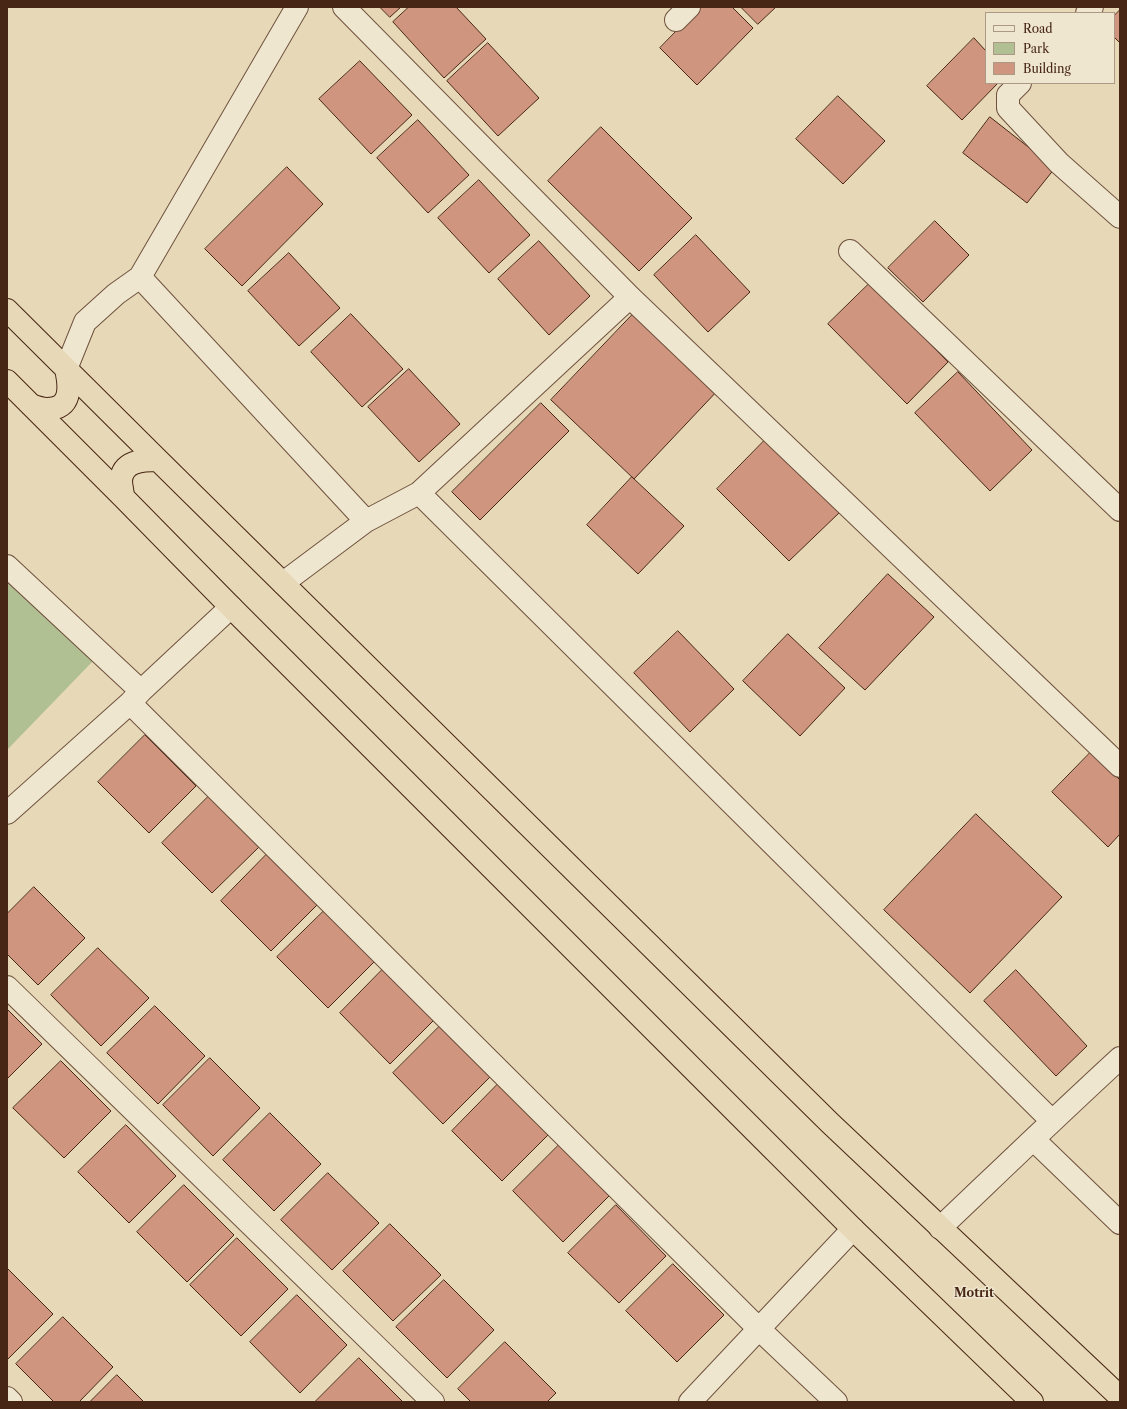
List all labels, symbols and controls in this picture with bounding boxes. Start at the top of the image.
legend [985,12,1115,84]
text: Road [1023,21,1053,36]
text: Park [1023,41,1049,56]
text: Building [1023,61,1071,76]
district label: Motrit [954,1287,994,1301]

